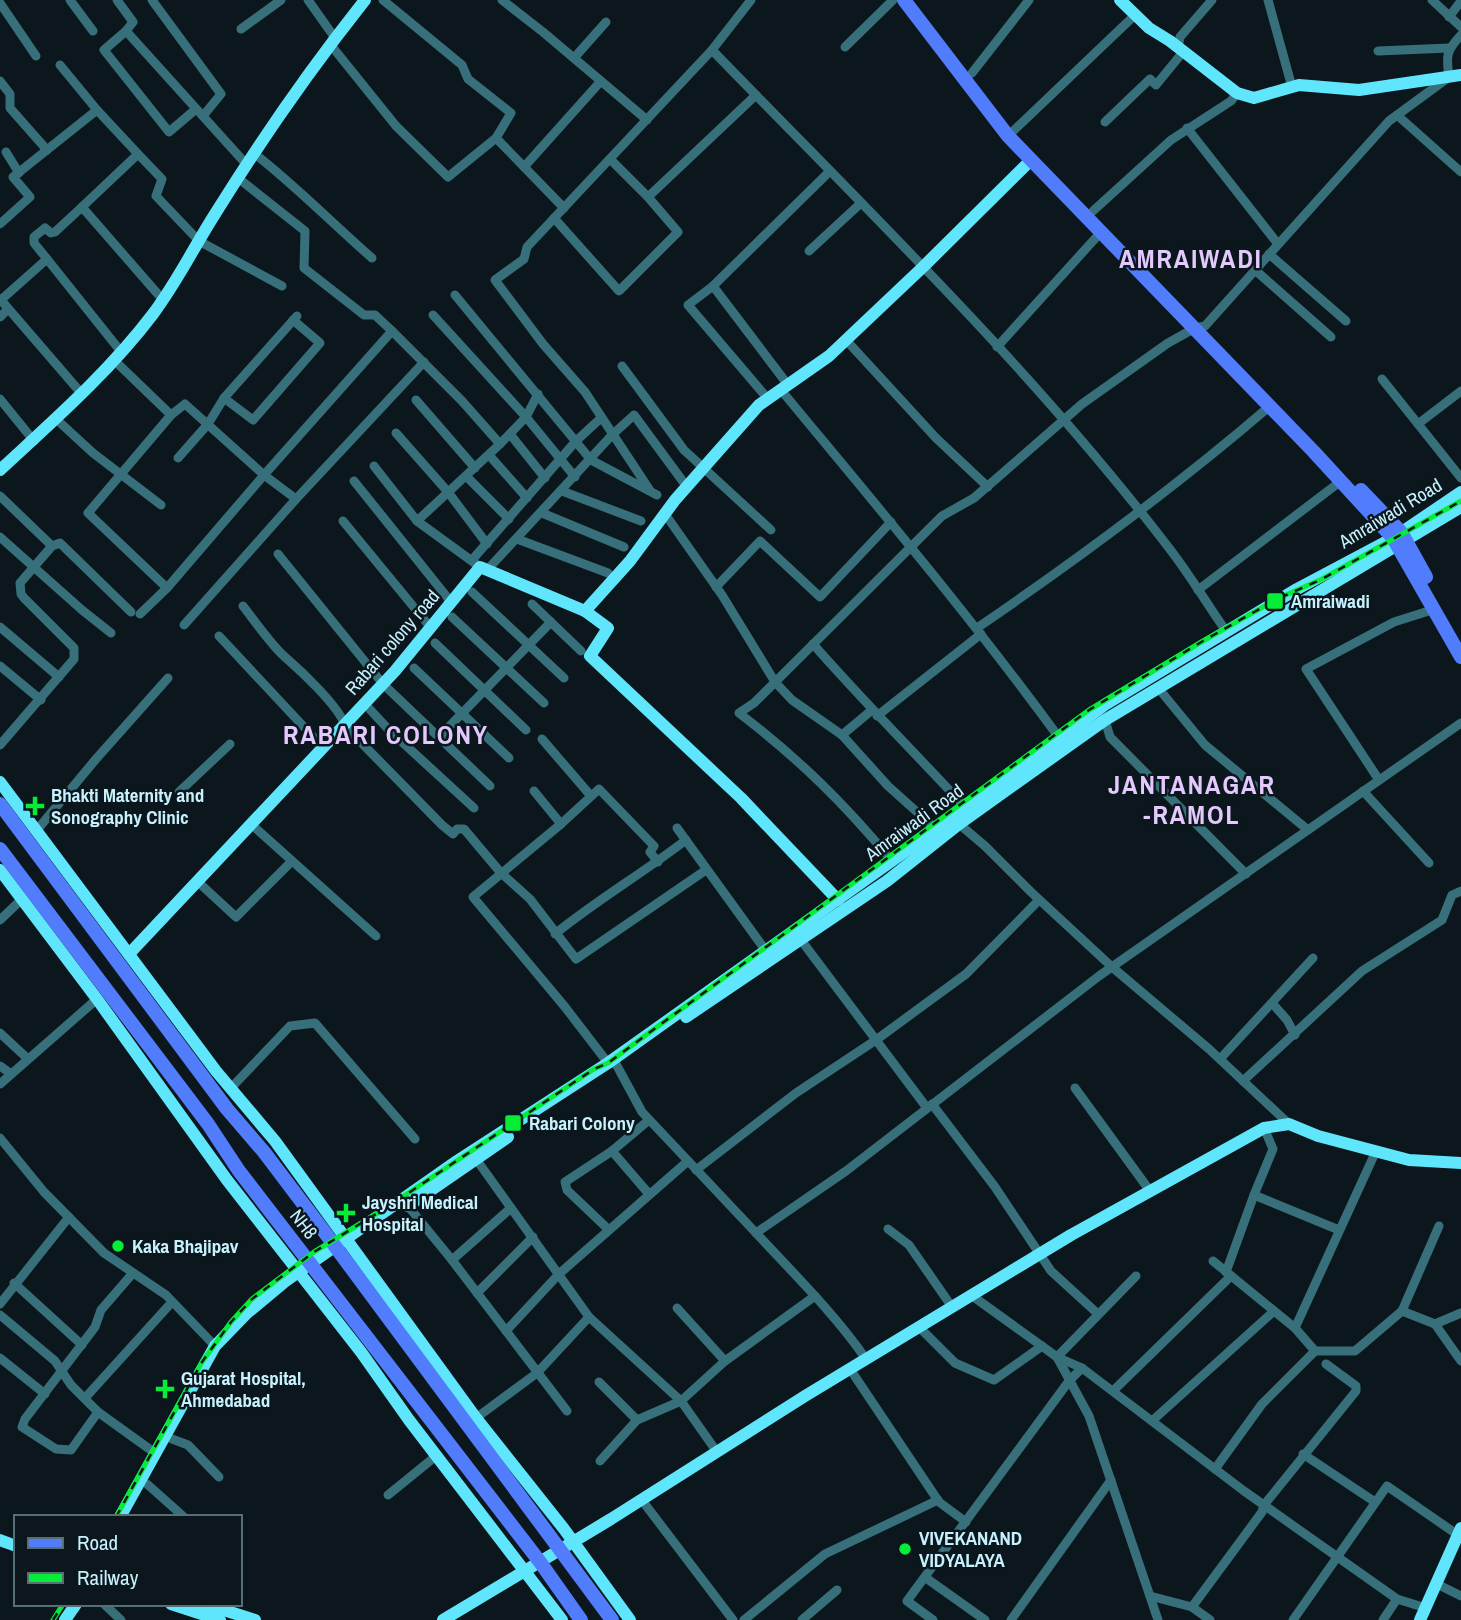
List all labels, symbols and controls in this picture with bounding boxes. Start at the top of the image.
district label: AMRAIWADI [1119,241,1263,276]
street label: Amraiwadi Road [1333,472,1446,555]
street label: Rabari colony road [339,584,445,700]
place label: Amraiwadi [1291,588,1370,614]
marker: Amraiwadi [1265,591,1285,611]
district label: RABARI COLONY [283,717,489,752]
district label: JANTANAGAR -RAMOL [1108,767,1276,832]
street label: Amraiwadi Road [859,777,969,867]
place label: Bhakti Maternity and Sonography Clinic [51,782,204,830]
marker: Bhakti Maternity and Sonography Clinic [25,796,45,816]
place label: Rabari Colony [529,1110,635,1136]
marker: Rabari Colony [503,1113,523,1133]
place label: Jayshri Medical Hospital [362,1189,478,1237]
marker: Jayshri Medical Hospital [336,1203,356,1223]
street label: NH8 [284,1204,324,1244]
place label: Kaka Bhajipav [132,1233,239,1259]
marker: Kaka Bhajipav [110,1238,126,1254]
place label: Gujarat Hospital, Ahmedabad [181,1365,306,1413]
marker: Gujarat Hospital, Ahmedabad [155,1379,175,1399]
legend [14,1515,242,1606]
place label: VIVEKANAND VIDYALAYA [919,1525,1022,1573]
text: Road [77,1528,118,1557]
marker: VIVEKANAND VIDYALAYA [897,1541,913,1557]
text: Railway [77,1563,139,1592]

